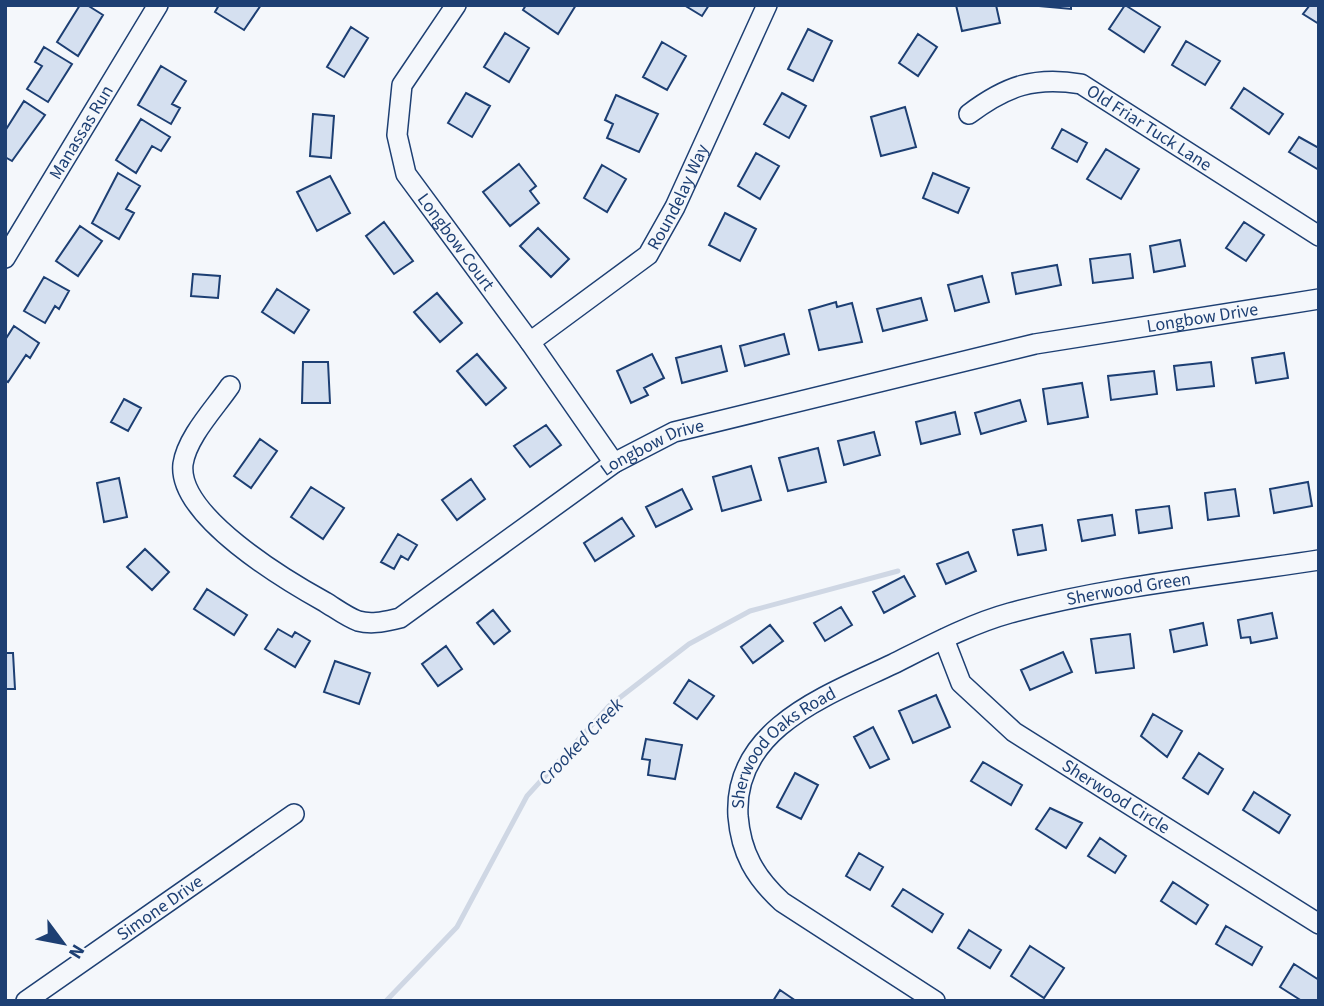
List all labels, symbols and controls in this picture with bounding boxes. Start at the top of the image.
street label: Old Friar Tuck Lane [1081,79,1217,177]
street label: Manassas Run [43,81,120,184]
street label: Roundelay Way [641,140,715,255]
street label: Longbow Court [411,188,500,296]
street label: Longbow Drive [1145,297,1260,339]
street label: Longbow Drive [595,413,707,482]
street label: Sherwood Green [1064,566,1193,612]
street label: Sherwood Oaks Road [726,681,840,809]
water label: Crooked Creek [532,692,630,792]
street label: Sherwood Circle [1057,753,1175,840]
street label: Simone Drive [112,869,208,947]
north arrow [28,908,98,978]
text: N [61,939,91,964]

